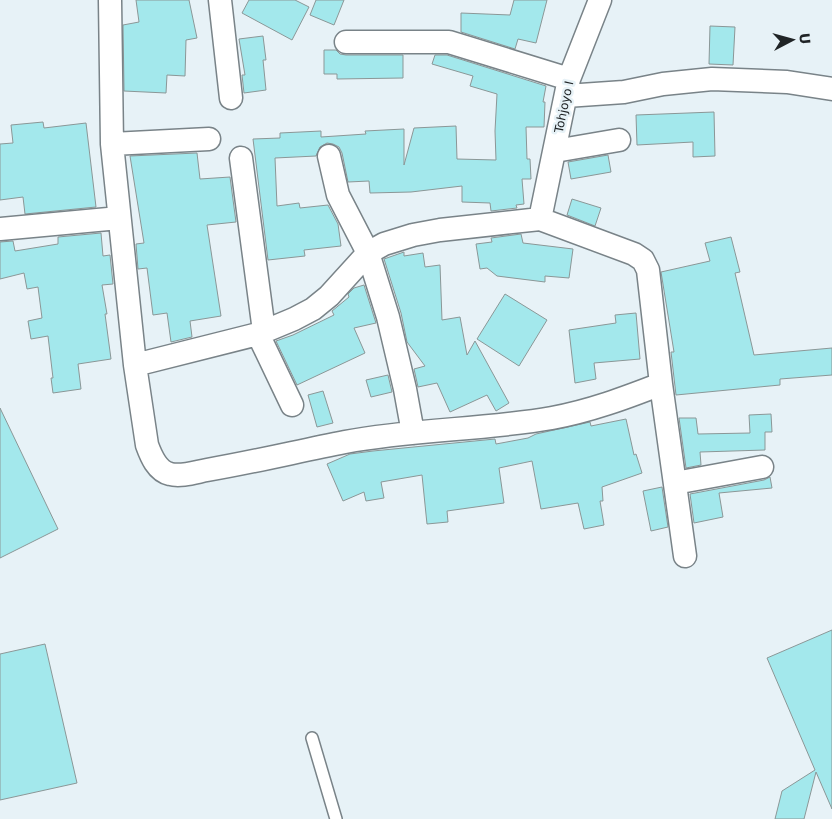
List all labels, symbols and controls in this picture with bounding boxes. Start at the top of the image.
north arrow [767,15,817,65]
text: U [796,32,813,45]
street label: Tohjoyo I [551,80,576,135]

